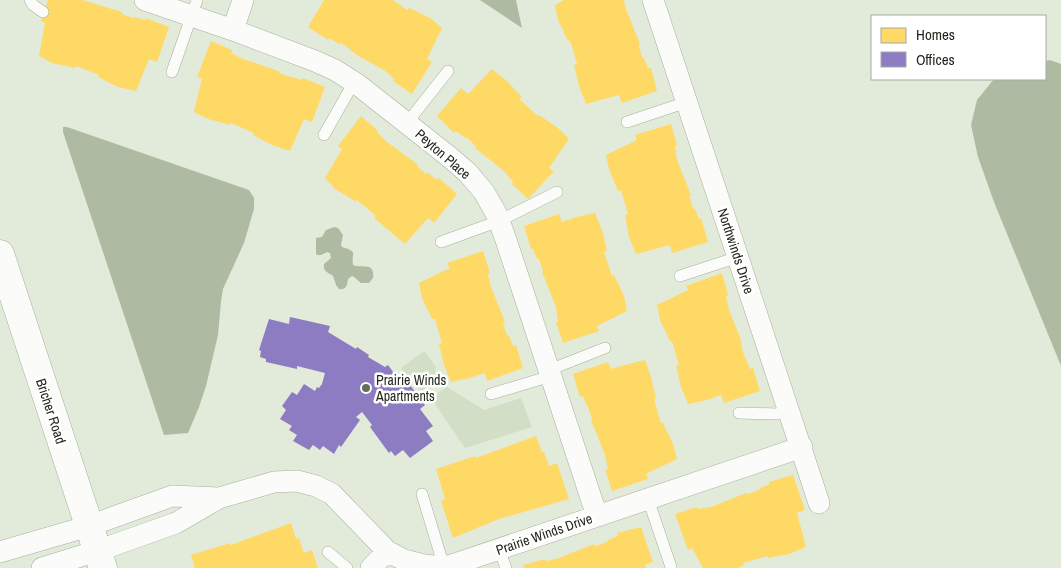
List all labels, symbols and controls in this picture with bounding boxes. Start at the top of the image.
legend [871,15,1046,80]
text: Homes [916,24,955,45]
text: Offices [916,49,955,70]
street label: Peyton Place [412,125,474,183]
street label: Northwinds Drive [714,206,758,296]
place label: Prairie Winds Apartments [375,371,446,405]
street label: Bricher Road [32,376,70,446]
marker: Prairie Winds Apartments [360,382,372,394]
street label: Prairie Winds Drive [493,509,595,559]

